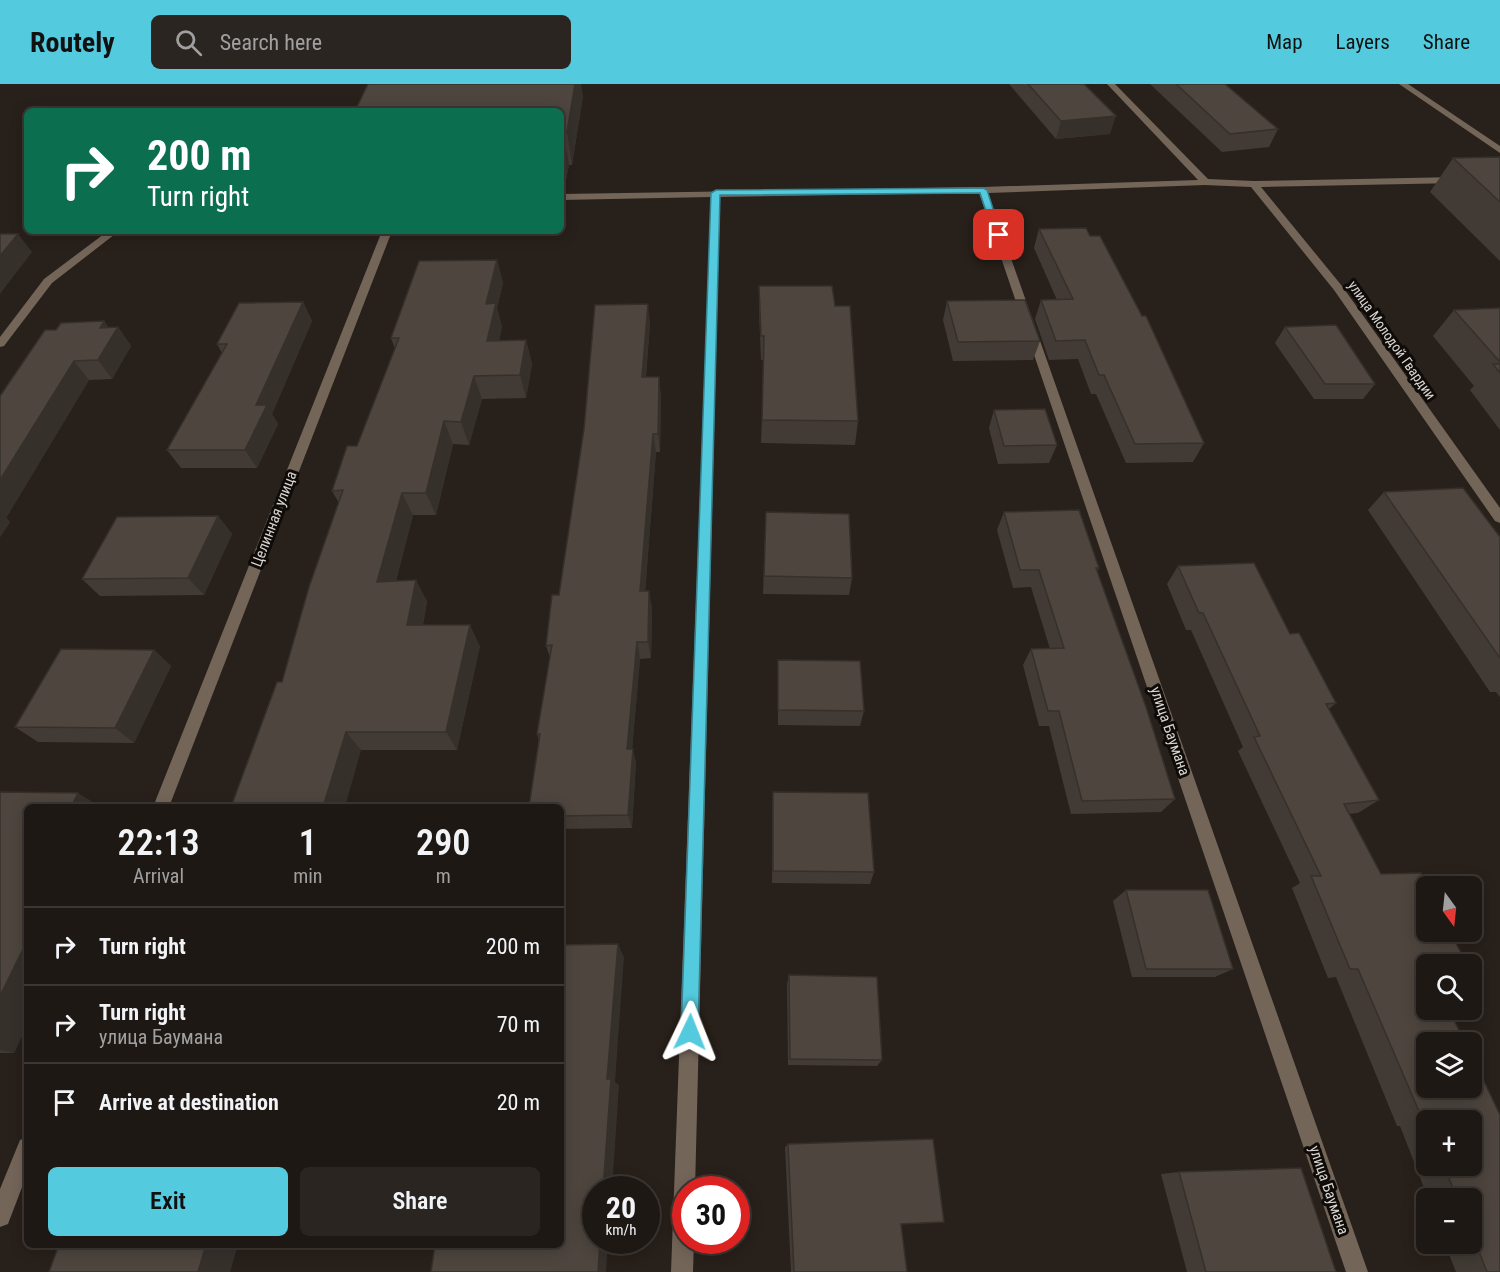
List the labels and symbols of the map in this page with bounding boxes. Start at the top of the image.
pin [973,209,1024,260]
street label: улица Молодой Гвардии [1345,278,1439,402]
street label: Целинная улица [247,468,301,570]
street label: улица Баумана [1146,684,1194,778]
north arrow [1416,876,1482,942]
position arrow [658,1000,722,1064]
street label: улица Баумана [1305,1143,1353,1237]
speed limit sign: 30 [672,1176,750,1254]

